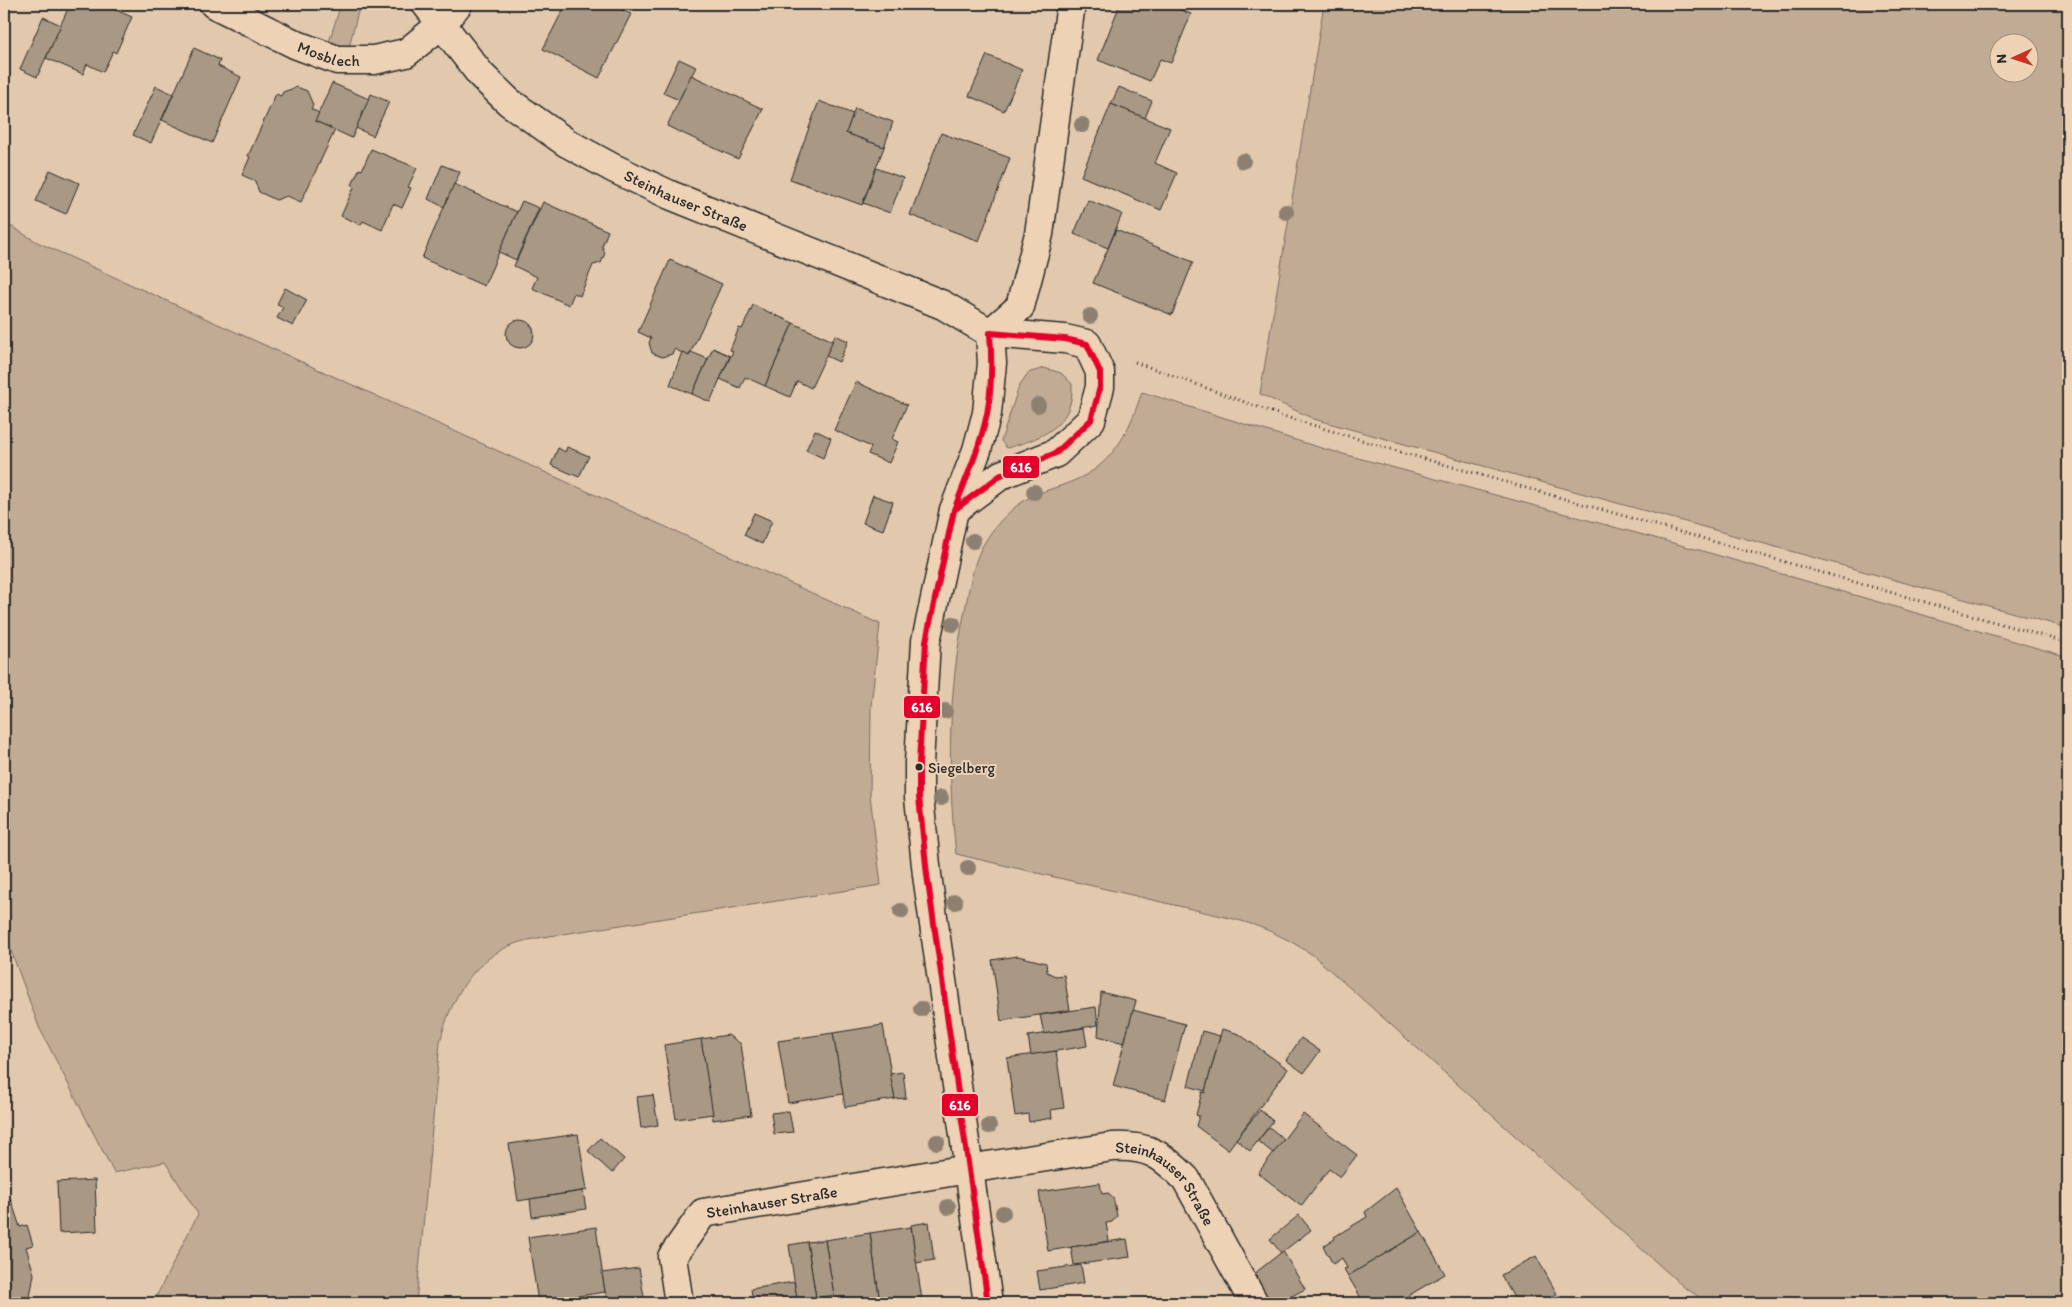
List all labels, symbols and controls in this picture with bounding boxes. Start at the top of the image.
north arrow [1990,32,2040,82]
street label: Mosblech [295,37,360,70]
text: N [1993,53,2010,64]
street label: Steinhauser Straße [621,166,750,235]
line badge: 616 [1002,455,1040,479]
text: 616 [1010,459,1032,476]
line badge: 616 [903,695,941,719]
text: 616 [911,699,933,716]
place label: Siegelberg [928,759,996,777]
marker: Siegelberg [914,762,924,772]
line badge: 616 [941,1093,979,1117]
text: 616 [949,1097,971,1114]
street label: Steinhauser Straße [1115,1138,1219,1229]
street label: Steinhauser Straße [705,1182,839,1222]

